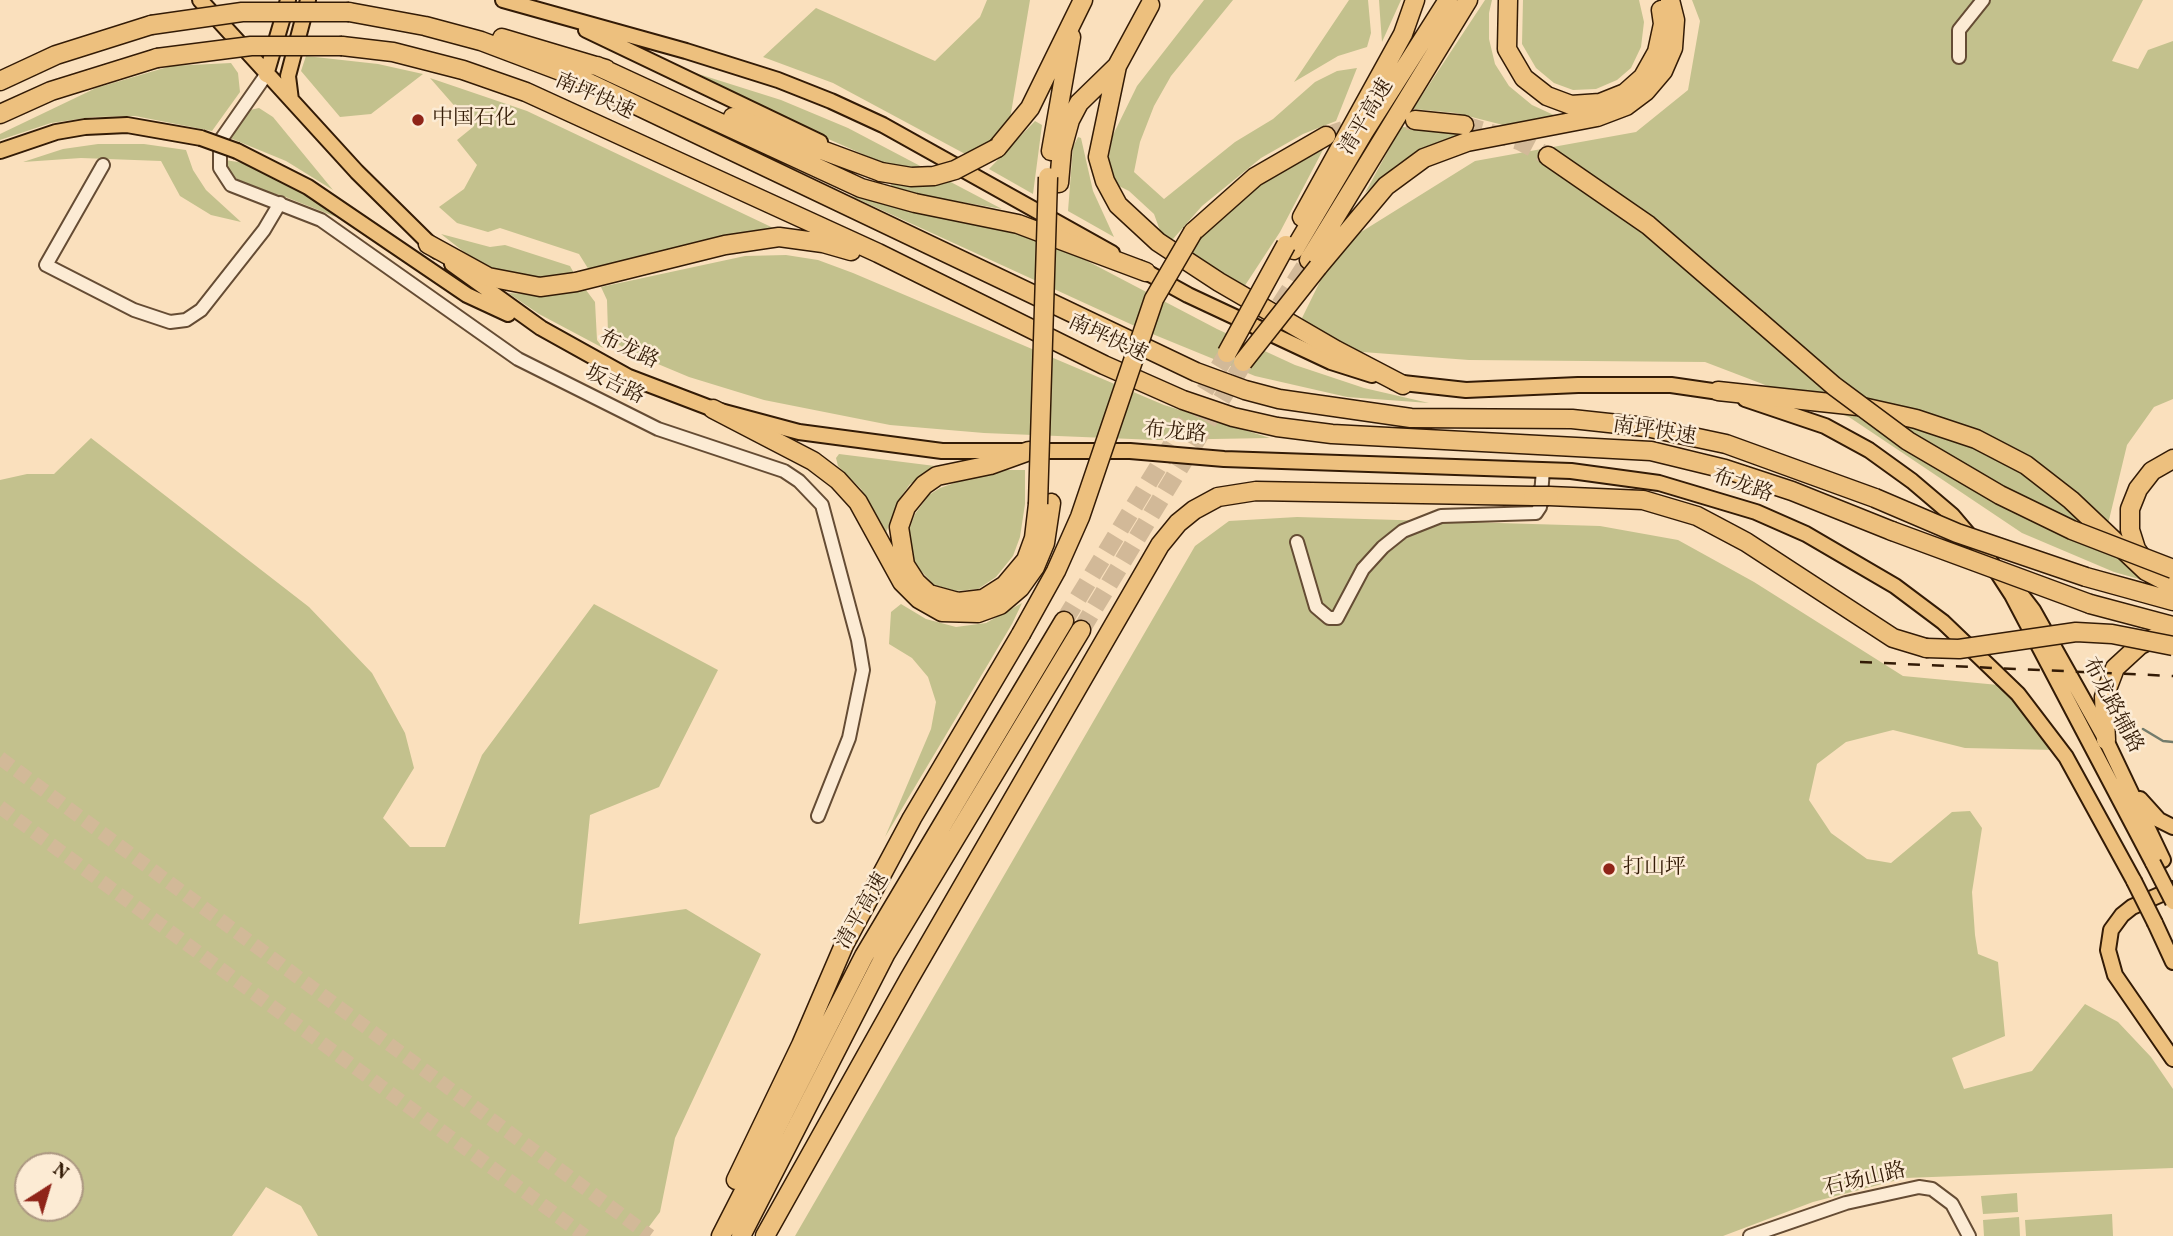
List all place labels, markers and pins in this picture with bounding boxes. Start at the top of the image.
place label: 中国石化 [432,107,516,133]
marker: 中国石化 [410,112,426,128]
place label: 打山坪 [1623,856,1686,882]
marker: 打山坪 [1601,861,1617,877]

